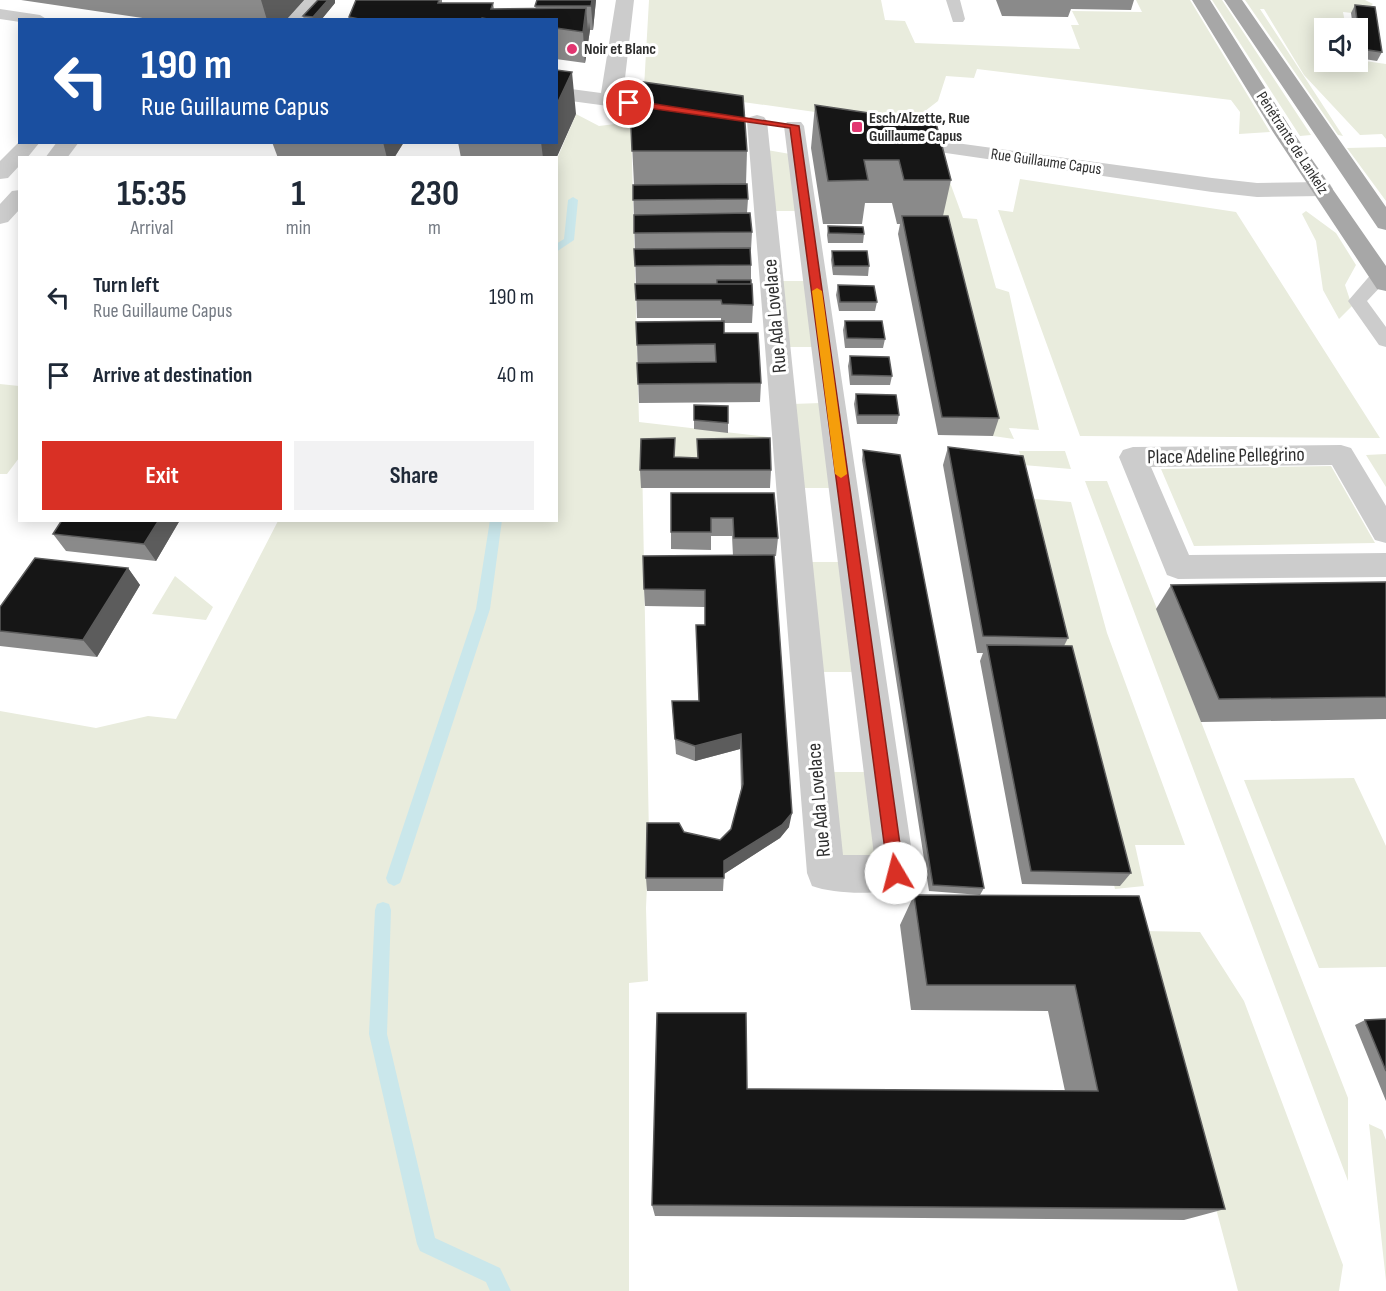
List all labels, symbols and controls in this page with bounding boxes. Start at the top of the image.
map controls [1314,18,1368,72]
button: sound [1314,18,1368,72]
text: 190 m [141,40,232,91]
place label: Noir et Blanc [584,40,656,59]
icon: left [42,42,120,120]
marker: Noir et Blanc [565,42,579,56]
pin [603,77,654,128]
icon: arrive [612,86,645,119]
street label: Pénétrante de Lankelz [1252,88,1332,198]
text: Rue Guillaume Capus [141,91,329,123]
place label: Esch/Alzette, Rue Guillaume Capus [869,109,970,146]
marker: Esch/Alzette, Rue Guillaume Capus [850,120,864,134]
street label: Rue Guillaume Capus [989,145,1103,179]
text: 15:35 [117,173,187,216]
text: 1 [291,173,305,216]
text: 230 [410,173,459,216]
text: Arrival [130,216,173,240]
text: min [286,216,311,240]
text: m [428,216,441,240]
street label: Rue Ada Lovelace [758,258,792,374]
text: Turn left [93,272,159,299]
icon: left [42,281,75,314]
text: 190 m [489,284,534,311]
text: Rue Guillaume Capus [93,299,232,323]
icon: arrive [42,359,75,392]
text: Arrive at destination [93,362,252,389]
text: 40 m [497,362,534,389]
button: Exit [42,441,282,510]
button: Share [294,441,534,510]
street label: Place Adeline Pellegrino [1147,443,1305,469]
street label: Rue Ada Lovelace [802,742,836,858]
position arrow [864,841,928,905]

